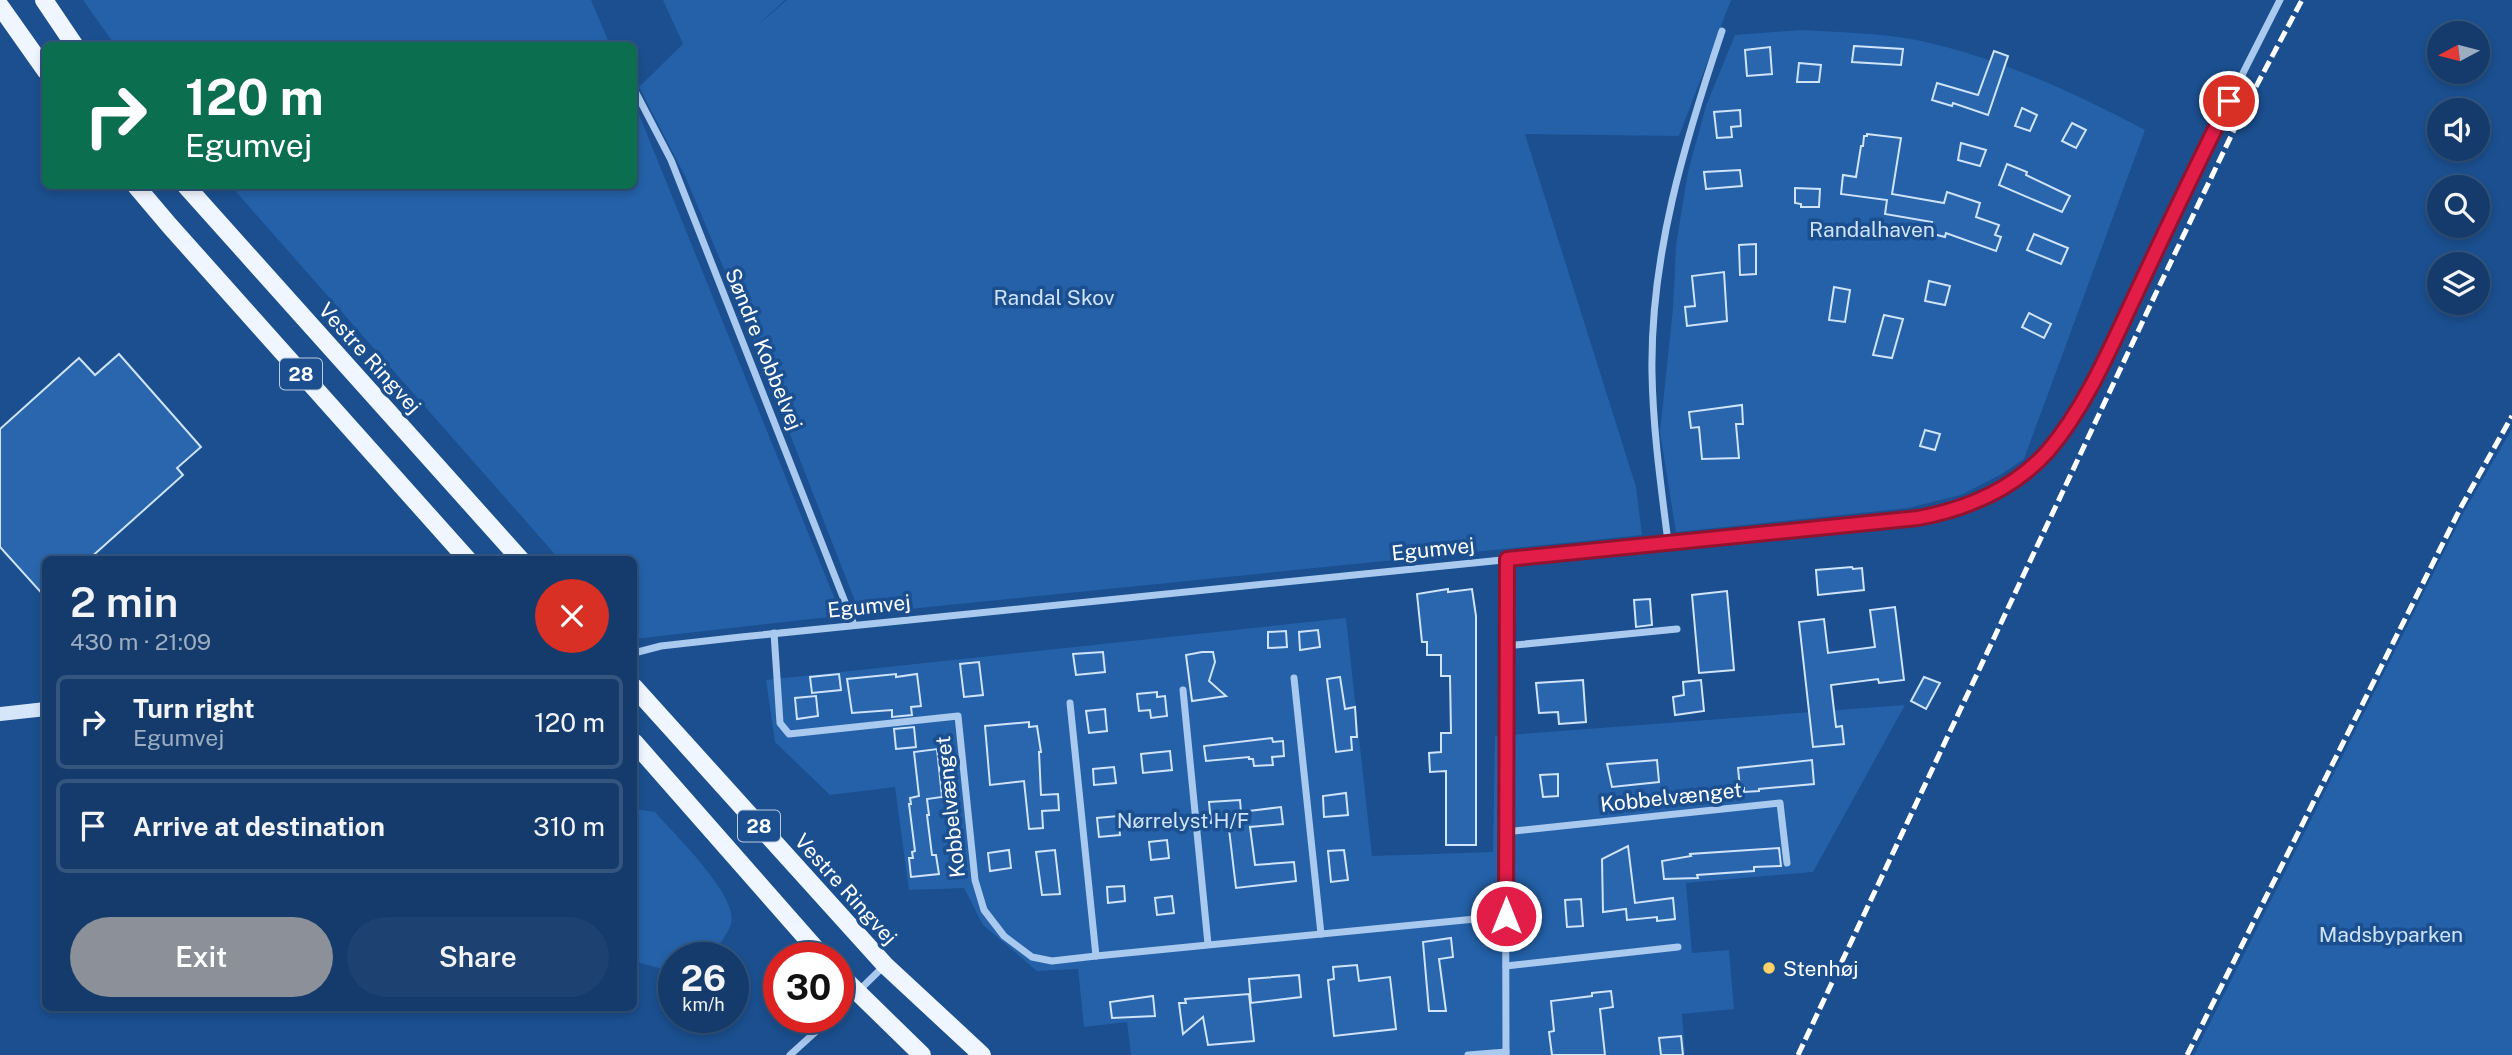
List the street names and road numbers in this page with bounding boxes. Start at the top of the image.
street label: Søndre Kobbelvej [720,264,808,434]
street label: Vestre Ringvej [314,297,426,419]
road number: 28 [280,358,322,390]
street label: Egumvej [1390,532,1476,566]
street label: Egumvej [826,589,912,623]
street label: Kobbelvænget [930,735,970,879]
street label: Kobbelvænget [1599,777,1743,817]
road number: 28 [738,810,780,842]
street label: Vestre Ringvej [790,828,902,950]

